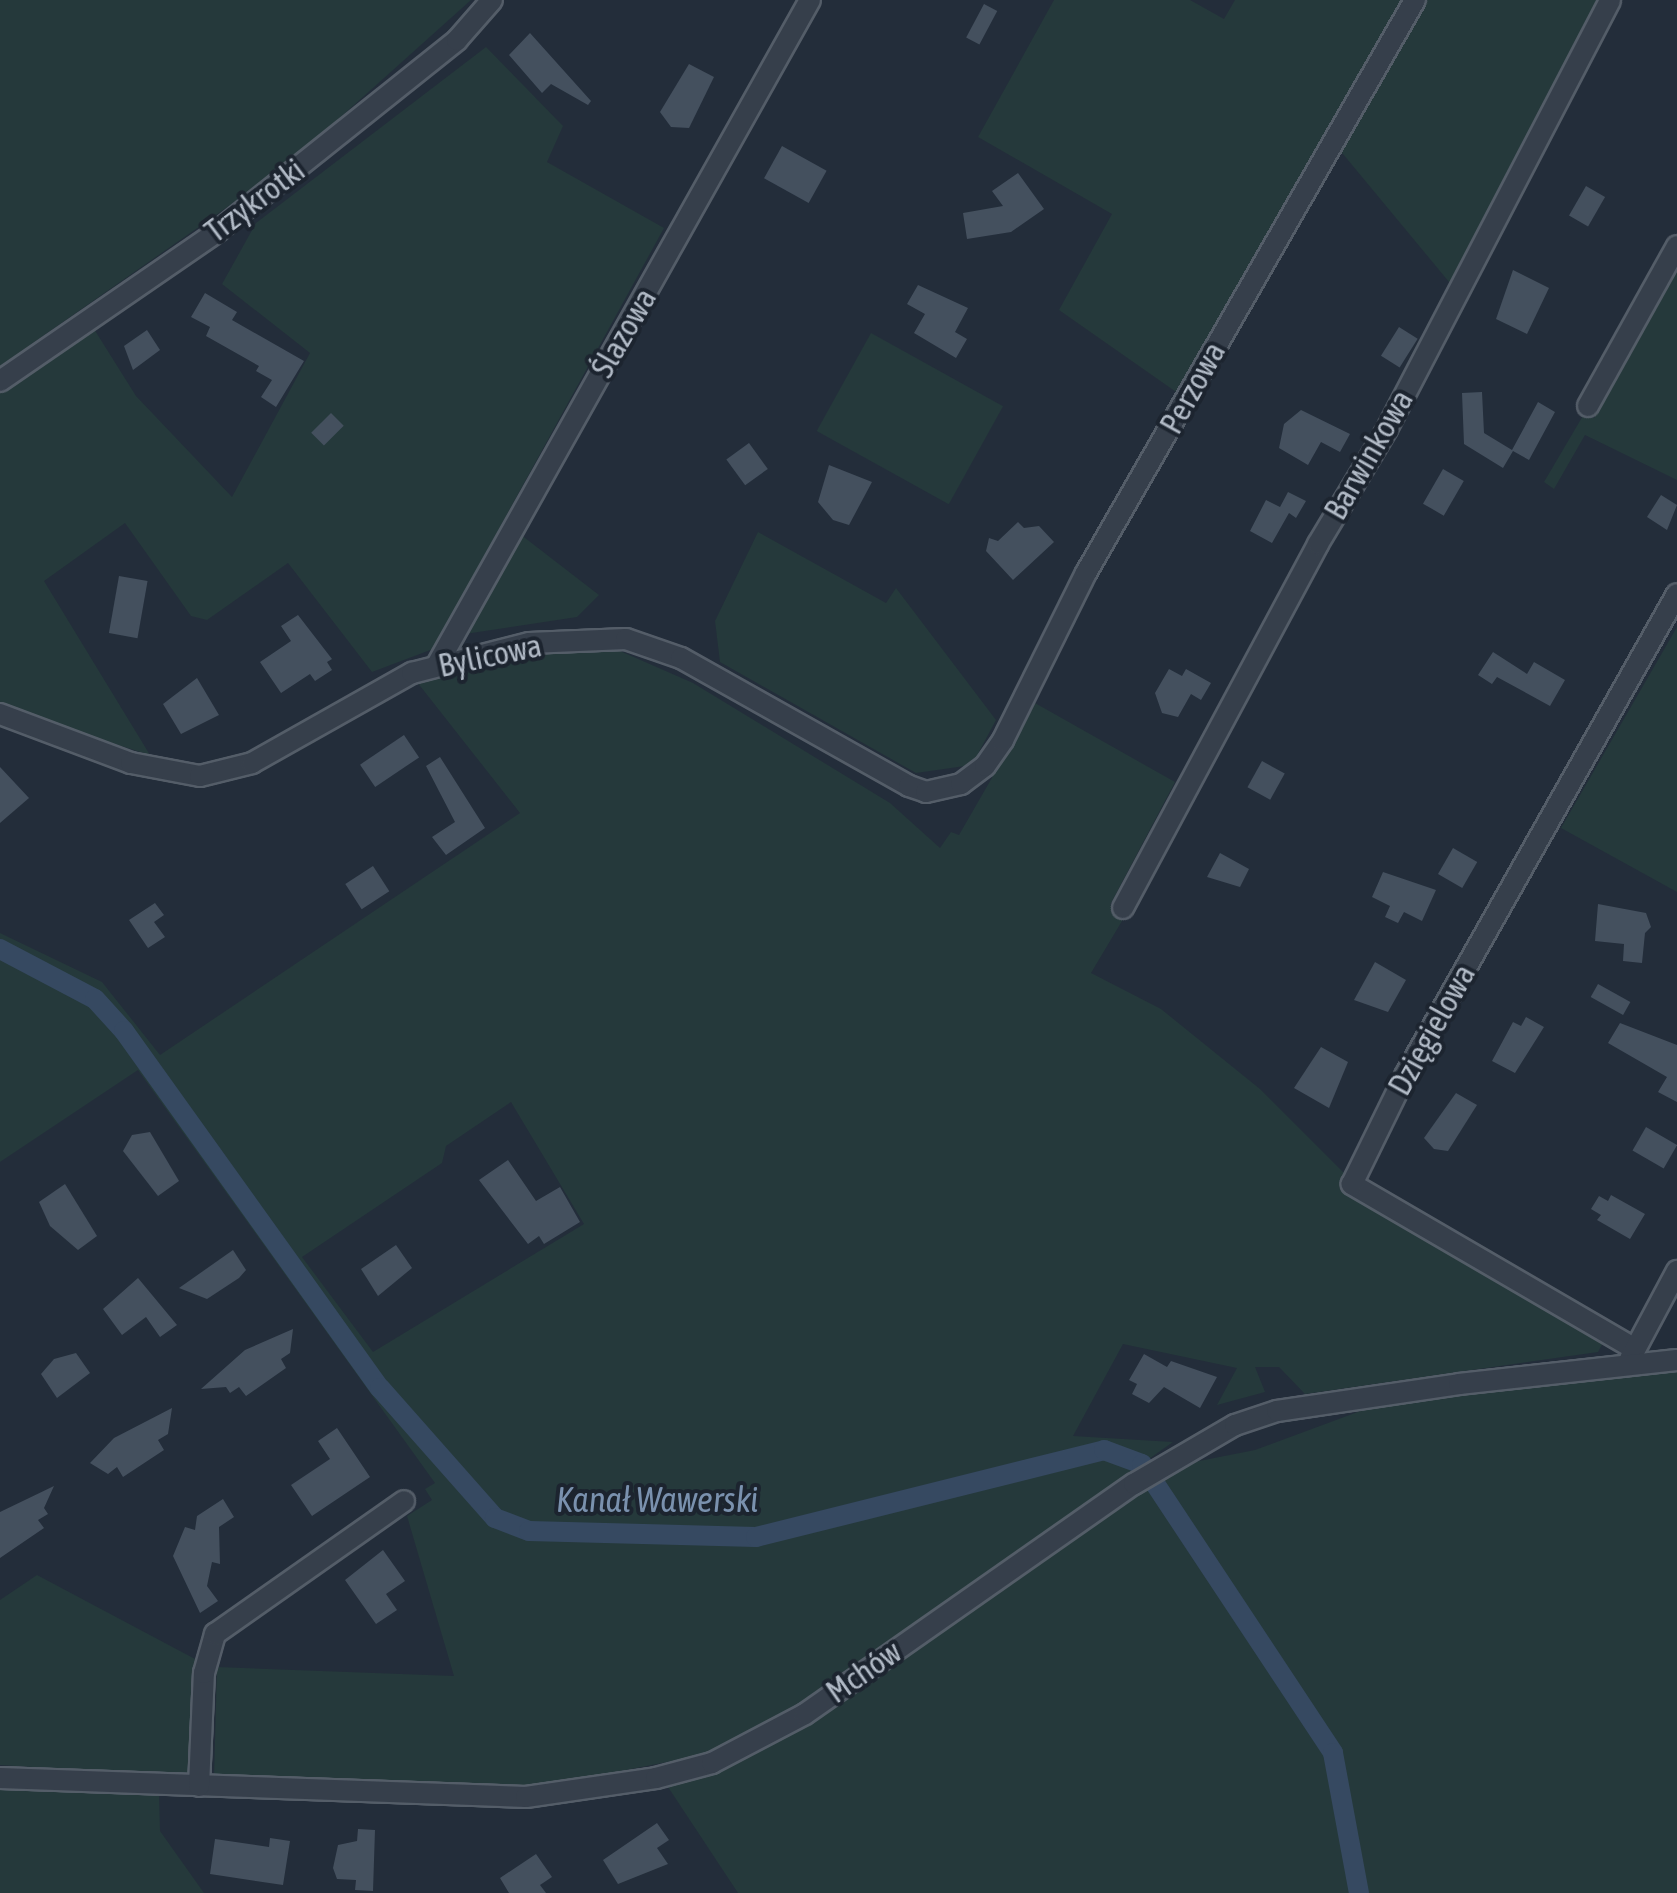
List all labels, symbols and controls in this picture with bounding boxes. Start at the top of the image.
street label: Trzykrotki [198,151,312,251]
street label: Ślazowa [583,282,665,384]
street label: Perzowa [1152,335,1234,441]
street label: Barwinkowa [1317,383,1421,527]
street label: Bylicowa [435,626,545,686]
street label: Dzięgielowa [1380,958,1484,1102]
water label: Kanał Wawerski [556,1478,758,1520]
street label: Mchów [819,1633,909,1711]

